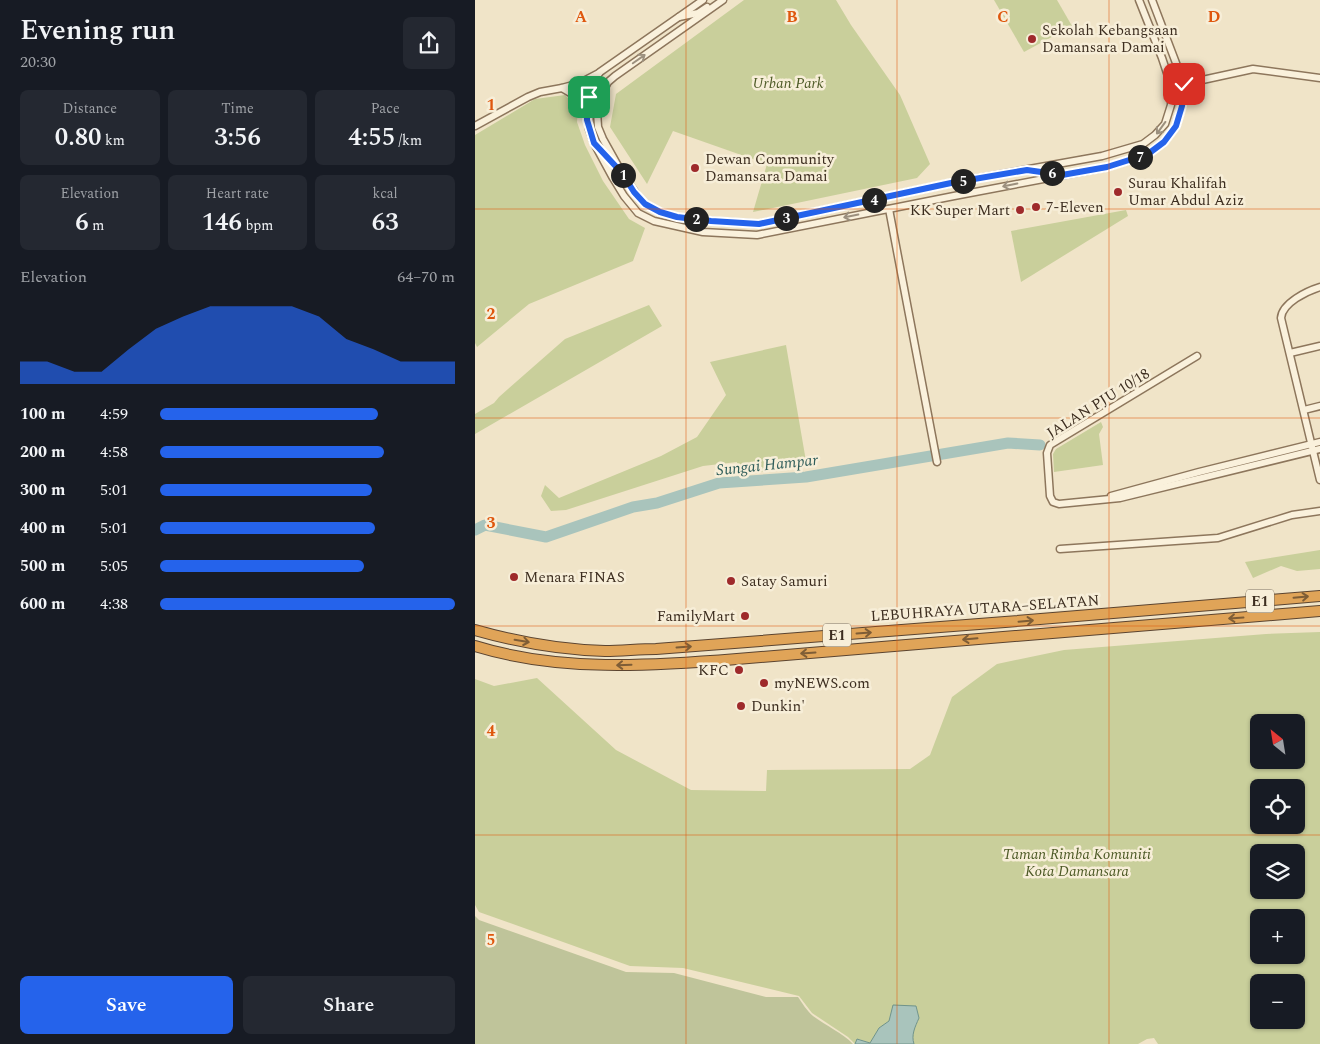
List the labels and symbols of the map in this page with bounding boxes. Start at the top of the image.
text: A [575,5,588,29]
text: B [786,5,798,29]
text: C [997,5,1009,29]
text: D [1208,5,1221,29]
place label: Sekolah Kebangsaan Damansara Damai [1042,19,1178,59]
marker: Sekolah Kebangsaan Damansara Damai [1026,33,1038,45]
one-way arrow [632,54,646,64]
pin [1163,63,1205,105]
park label: Urban Park [752,72,824,95]
pin [568,76,610,118]
text: 1 [487,93,495,117]
one-way arrow [1155,121,1166,134]
pin: 7 [1127,144,1153,170]
place label: Dewan Community Damansara Damai [705,148,835,188]
pin: 6 [1039,160,1065,186]
pin: 1 [611,162,635,188]
marker: Dewan Community Damansara Damai [689,162,701,174]
pin: 5 [951,168,975,194]
place label: Surau Khalifah Umar Abdul Aziz [1128,172,1244,212]
one-way arrow [1003,181,1019,190]
marker: Surau Khalifah Umar Abdul Aziz [1112,186,1124,198]
pin: 4 [861,188,887,212]
place label: 7-Eleven [1046,196,1104,219]
place label: KK Super Mart [910,199,1010,222]
marker: 7-Eleven [1030,201,1042,213]
marker: KK Super Mart [1014,204,1026,216]
pin: 2 [683,206,709,232]
pin: 3 [773,206,799,230]
one-way arrow [843,212,859,221]
text: 2 [487,302,496,326]
street label: JALAN PJU 10/18 [1042,362,1154,444]
water label: Sungai Hampar [715,448,820,482]
text: 3 [487,511,496,535]
place label: Menara FINAS [524,566,625,589]
place label: Satay Samuri [741,570,828,593]
marker: Menara FINAS [508,571,520,583]
marker: Satay Samuri [725,575,737,587]
street label: LEBUHRAYA UTARA–SELATAN [870,589,1100,628]
road number: E1 [1246,590,1274,612]
one-way arrow [1293,593,1309,602]
place label: FamilyMart [657,605,735,628]
marker: FamilyMart [739,610,751,622]
one-way arrow [1229,613,1245,622]
one-way arrow [1017,616,1033,625]
road number: E1 [823,624,851,646]
one-way arrow [855,628,871,638]
one-way arrow [962,635,978,644]
one-way arrow [514,637,530,647]
one-way arrow [676,642,692,651]
one-way arrow [800,649,816,658]
place label: KFC [698,659,729,682]
one-way arrow [616,661,632,670]
marker: KFC [733,664,745,676]
place label: myNEWS.com [774,672,870,695]
marker: myNEWS.com [758,677,770,689]
place label: Dunkin' [751,695,805,718]
marker: Dunkin' [735,700,747,712]
north arrow [1250,714,1305,769]
text: 4 [487,719,496,743]
park label: Taman Rimba Komuniti Kota Damansara [1003,843,1151,883]
text: 5 [487,928,495,952]

